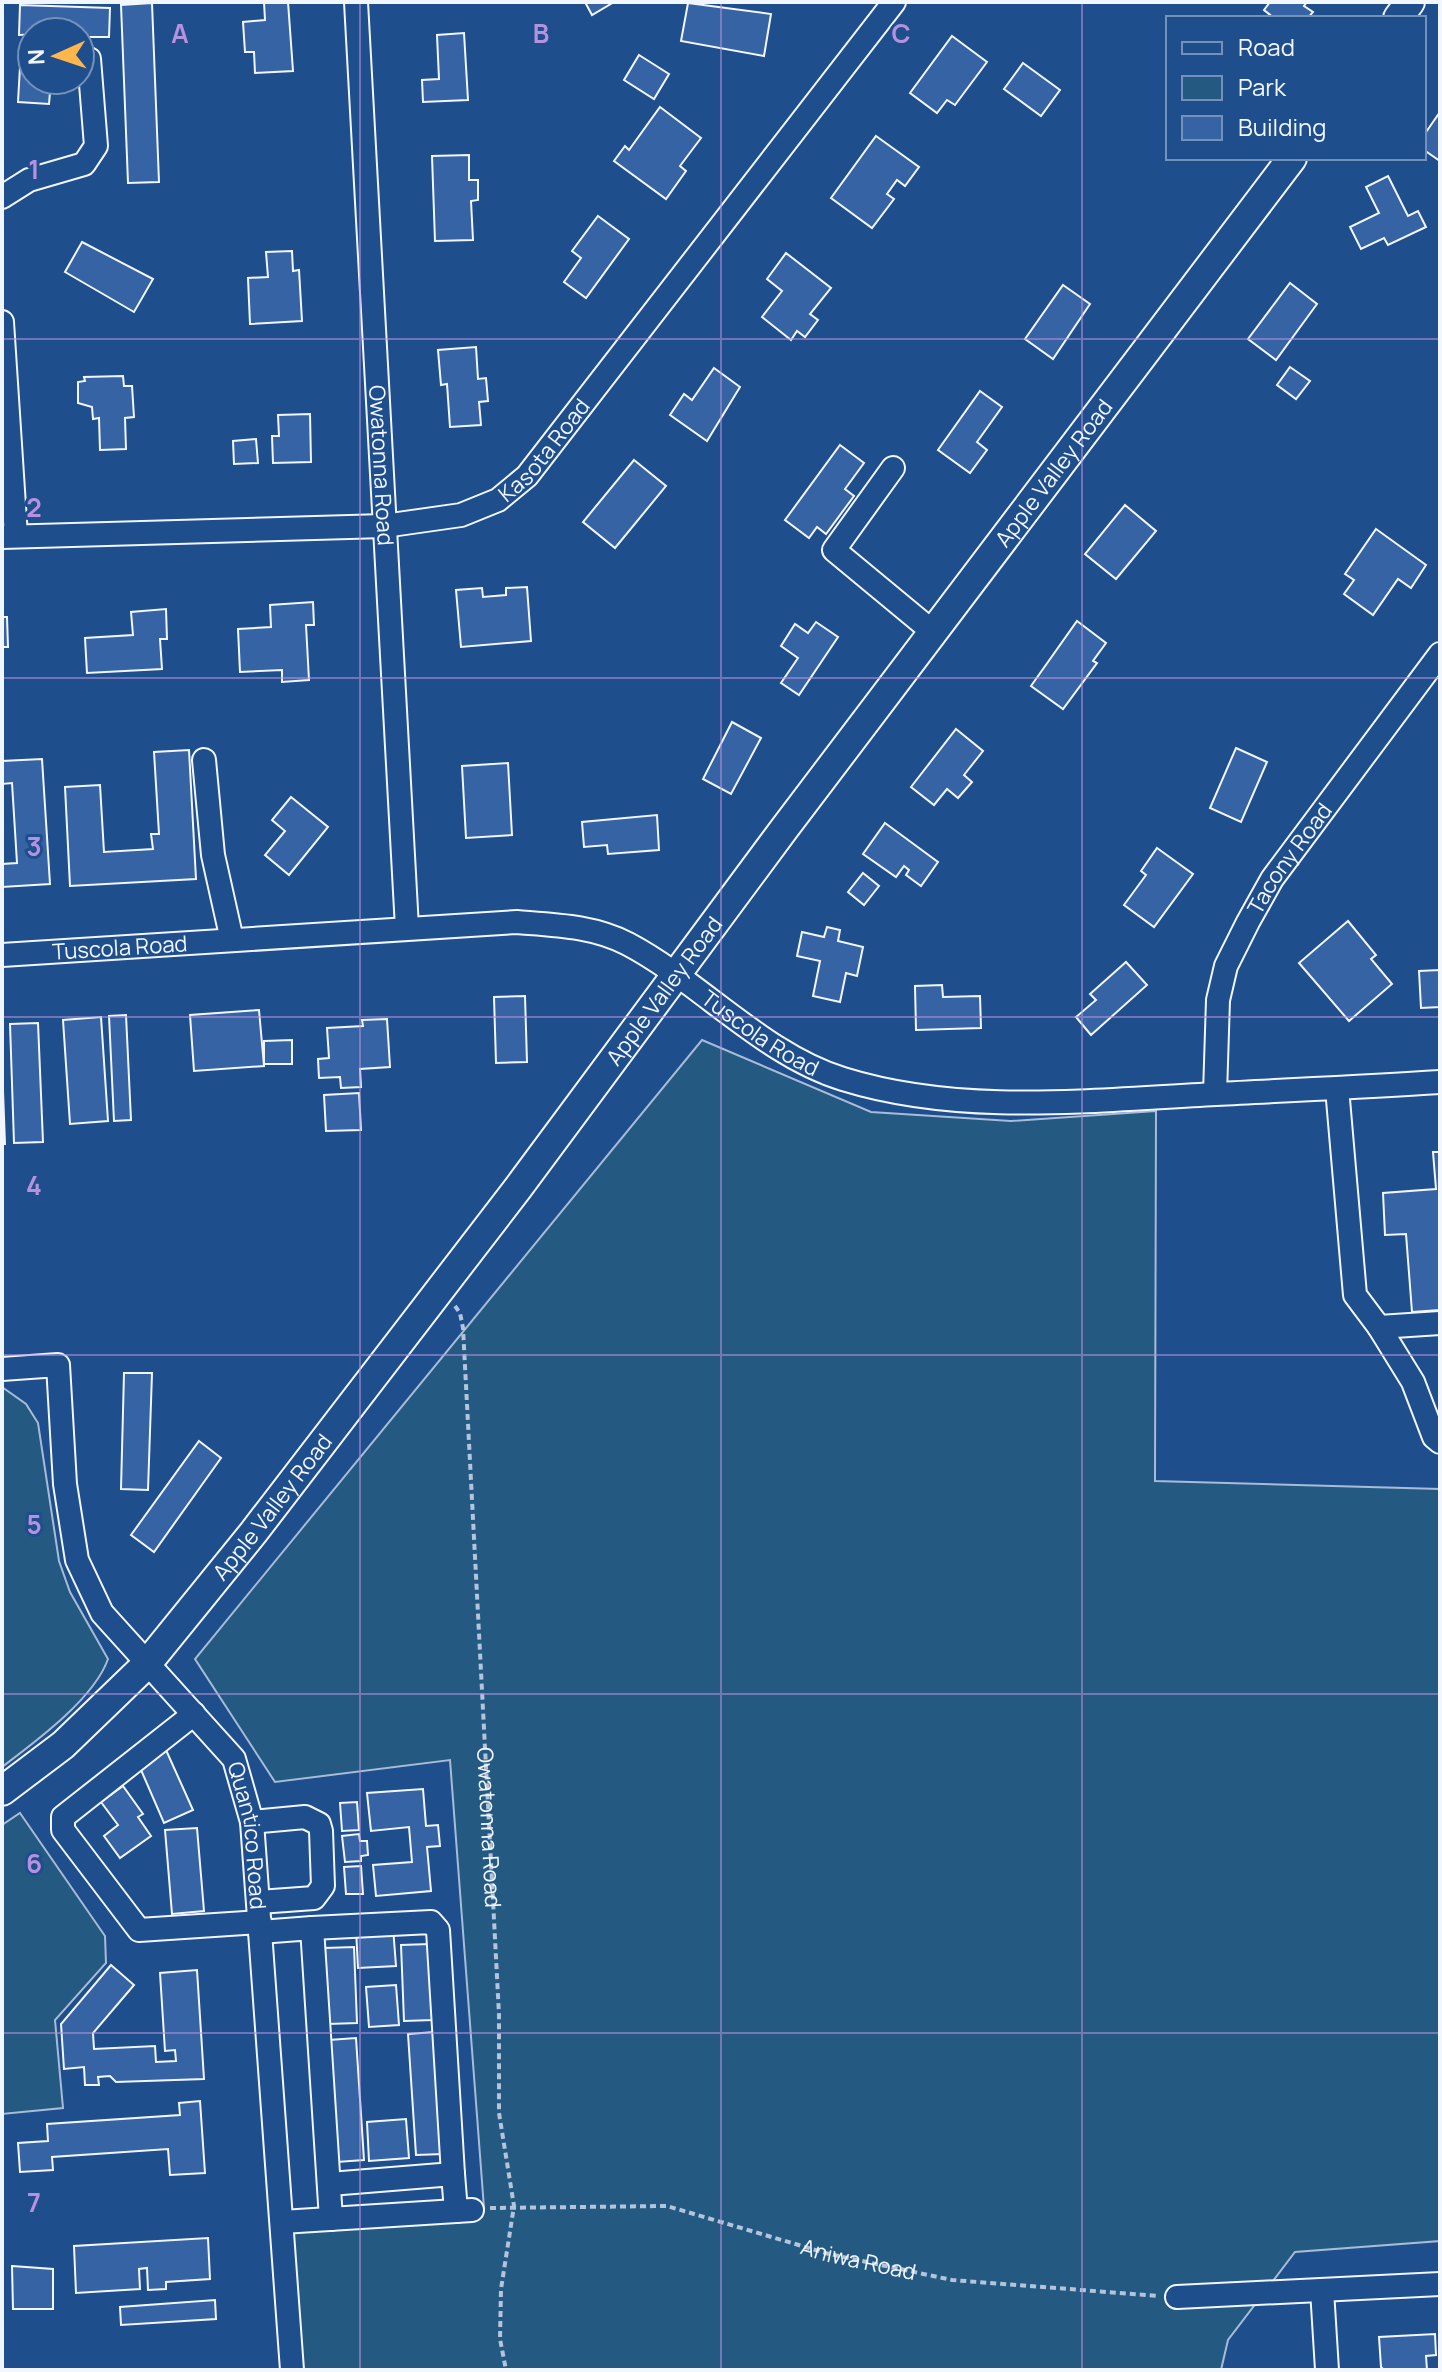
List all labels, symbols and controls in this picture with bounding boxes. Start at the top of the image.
text: A [171,15,189,51]
text: B [533,15,549,51]
text: C [891,15,911,51]
north arrow [16,16,96,96]
legend [1166,16,1426,160]
text: Road [1238,30,1295,63]
text: N [21,48,51,66]
text: Park [1238,70,1287,103]
text: Building [1238,110,1326,143]
text: 1 [28,151,40,187]
street label: Owatonna Road [362,384,401,546]
street label: Kasota Road [492,392,597,509]
street label: Apple Valley Road [988,393,1119,553]
text: 2 [26,489,42,525]
street label: Tacony Road [1240,797,1339,920]
text: 3 [26,828,42,864]
street label: Apple Valley Road [599,910,729,1071]
street label: Tuscola Road [51,928,188,967]
street label: Tuscola Road [695,983,824,1083]
text: 4 [26,1167,42,1203]
street label: Apple Valley Road [206,1428,339,1586]
text: 5 [26,1506,42,1542]
street label: Owatonna Road [470,1746,508,1908]
street label: Quantico Road [221,1758,273,1910]
text: 6 [26,1845,42,1881]
text: 7 [27,2184,41,2220]
street label: Aniwa Road [797,2232,919,2287]

